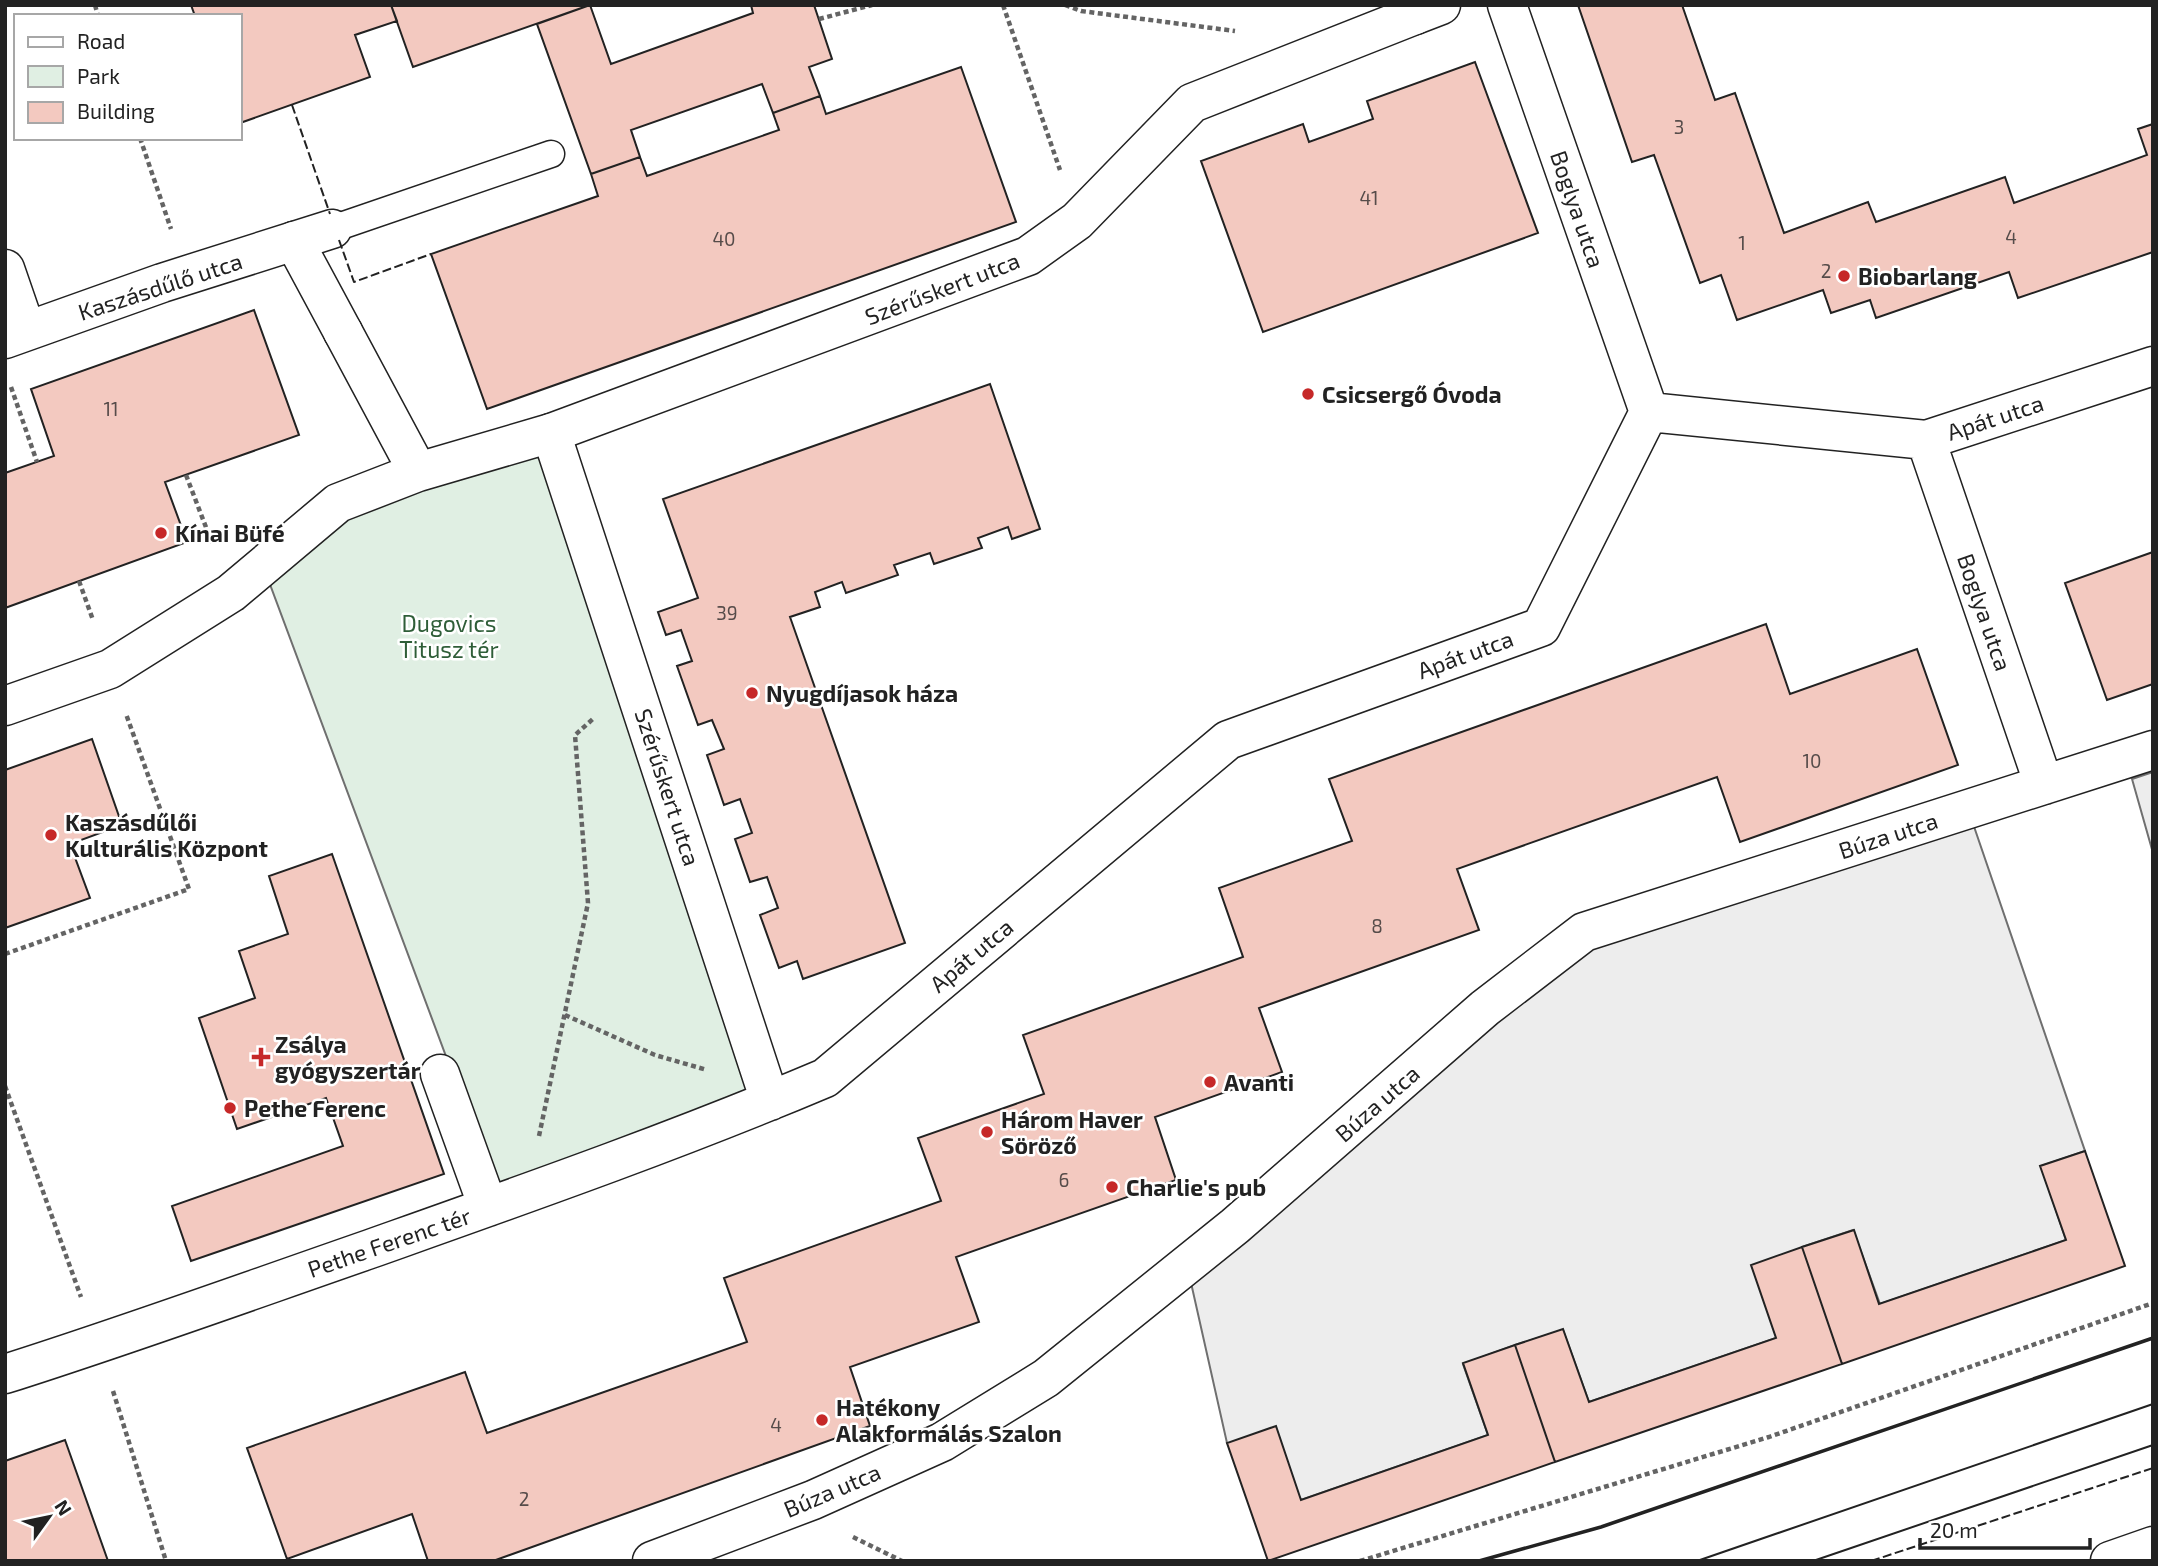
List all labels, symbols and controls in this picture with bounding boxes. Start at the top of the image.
legend [14,14,242,140]
text: Road [77,28,125,53]
text: Park [77,63,120,88]
text: Building [77,98,155,123]
house number: 3 [1674,115,1684,138]
street label: Boglya utca [1545,147,1611,271]
house number: 41 [1359,186,1379,209]
house number: 4 [2005,225,2017,248]
house number: 40 [712,227,736,250]
house number: 1 [1738,231,1746,254]
street label: Kaszásdűlő utca [74,246,246,326]
street label: Szérűskert utca [861,246,1023,330]
house number: 2 [1821,259,1831,282]
place label: Biobarlang [1858,262,1978,290]
marker: Biobarlang [1836,268,1852,284]
place label: Csicsergő Óvoda [1322,380,1502,408]
marker: Csicsergő Óvoda [1300,386,1316,402]
street label: Apát utca [1943,388,2047,446]
house number: 11 [103,397,119,420]
place label: Kínai Büfé [175,519,285,547]
marker: Kínai Büfé [153,525,169,541]
street label: Boglya utca [1952,550,2018,674]
house number: 39 [716,601,738,624]
park label: Dugovics Titusz tér [399,609,499,663]
street label: Apát utca [1413,624,1517,684]
place label: Nyugdíjasok háza [766,679,958,707]
marker: Nyugdíjasok háza [744,685,760,701]
street label: Szérűskert utca [629,705,707,869]
house number: 10 [1802,749,1822,772]
street label: Búza utca [1835,806,1941,864]
place label: Kaszásdűlői Kulturális Központ [65,808,268,862]
marker: Kaszásdűlői Kulturális Központ [43,827,59,843]
street label: Apát utca [924,912,1018,998]
house number: 8 [1371,914,1383,937]
place label: Zsálya gyógyszertár [275,1030,421,1084]
marker: Zsálya gyógyszertár [253,1049,269,1065]
street label: Búza utca [1329,1059,1425,1147]
place label: Avanti [1224,1068,1294,1096]
marker: Avanti [1202,1074,1218,1090]
place label: Pethe Ferenc [244,1094,386,1122]
marker: Pethe Ferenc [222,1100,238,1116]
place label: Három Haver Söröző [1001,1105,1143,1159]
marker: Három Haver Söröző [979,1124,995,1140]
house number: 6 [1059,1168,1069,1191]
place label: Charlie's pub [1126,1173,1266,1201]
marker: Charlie's pub [1104,1179,1120,1195]
street label: Pethe Ferenc tér [304,1201,474,1283]
place label: Hatékony Alakformálás Szalon [836,1393,1062,1447]
marker: Hatékony Alakformálás Szalon [814,1412,830,1428]
house number: 4 [770,1413,782,1436]
street label: Búza utca [779,1457,885,1523]
north arrow [14,1482,84,1552]
house number: 2 [519,1487,529,1510]
text: N [50,1495,77,1519]
scale bar [1920,1506,2090,1550]
text: 20 m [1930,1517,1978,1542]

